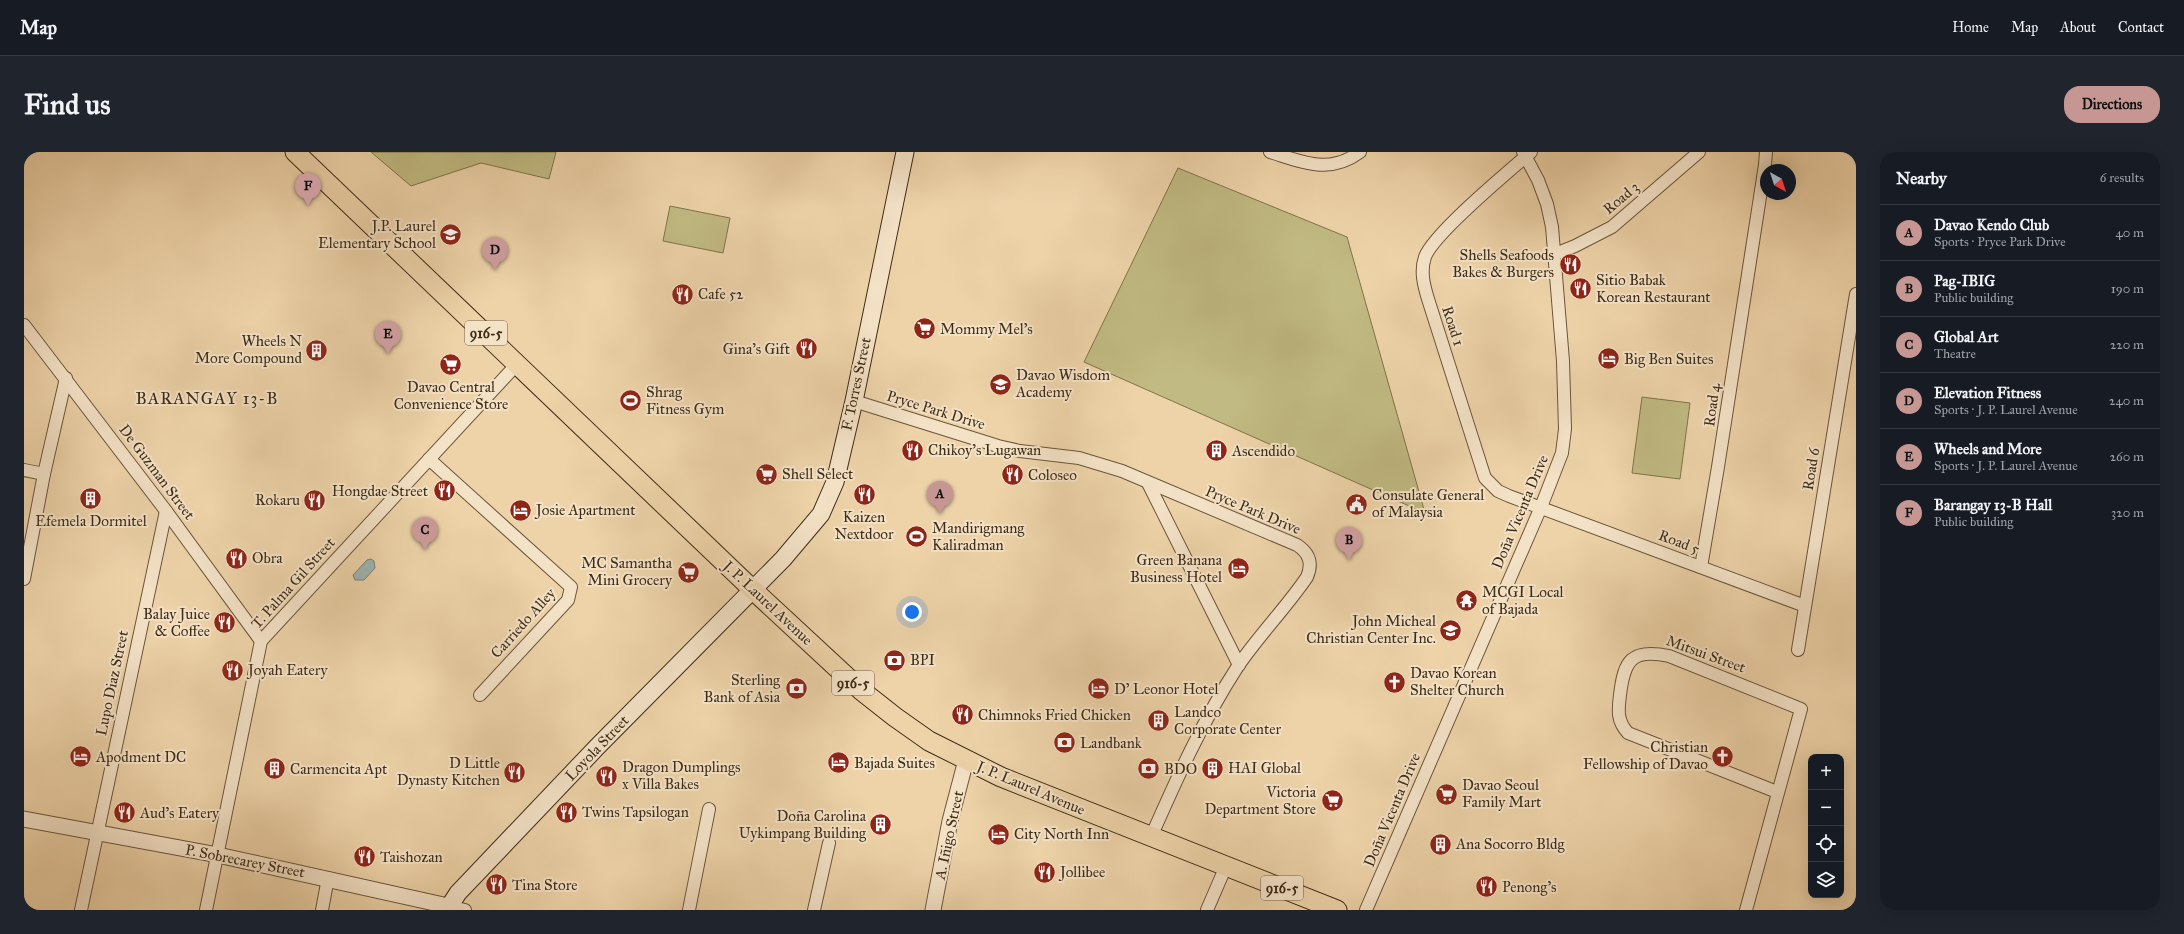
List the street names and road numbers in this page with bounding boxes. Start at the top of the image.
street label: Road 3 [1599,178,1643,218]
street label: Road 1 [1438,304,1468,348]
road number: 916-5 [465,321,507,345]
street label: F. Torres Street [837,335,875,432]
street label: Road 4 [1700,382,1724,428]
street label: Pryce Park Drive [885,386,987,434]
street label: De Guzman Street [115,421,199,524]
street label: Road 6 [1799,445,1823,492]
street label: Doña Vicenta Drive [1488,452,1552,572]
street label: Pryce Park Drive [1203,482,1303,538]
street label: Road 5 [1656,526,1702,558]
street label: T. Palma Gil Street [247,533,339,632]
street label: J. P. Laurel Avenue [717,556,816,650]
street label: Carriedo Alley [487,584,560,662]
street label: Lupo Diaz Street [92,628,132,737]
street label: Mitsui Street [1664,631,1749,677]
road number: 916-5 [832,671,874,695]
street label: Loyola Street [561,711,633,784]
street label: Doña Vicenta Drive [1360,750,1424,870]
street label: J. P. Laurel Avenue [972,756,1088,820]
street label: A. Iñigo Street [931,788,967,882]
street label: P. Sobrecarey Street [184,841,307,882]
road number: 916-5 [1261,876,1303,900]

